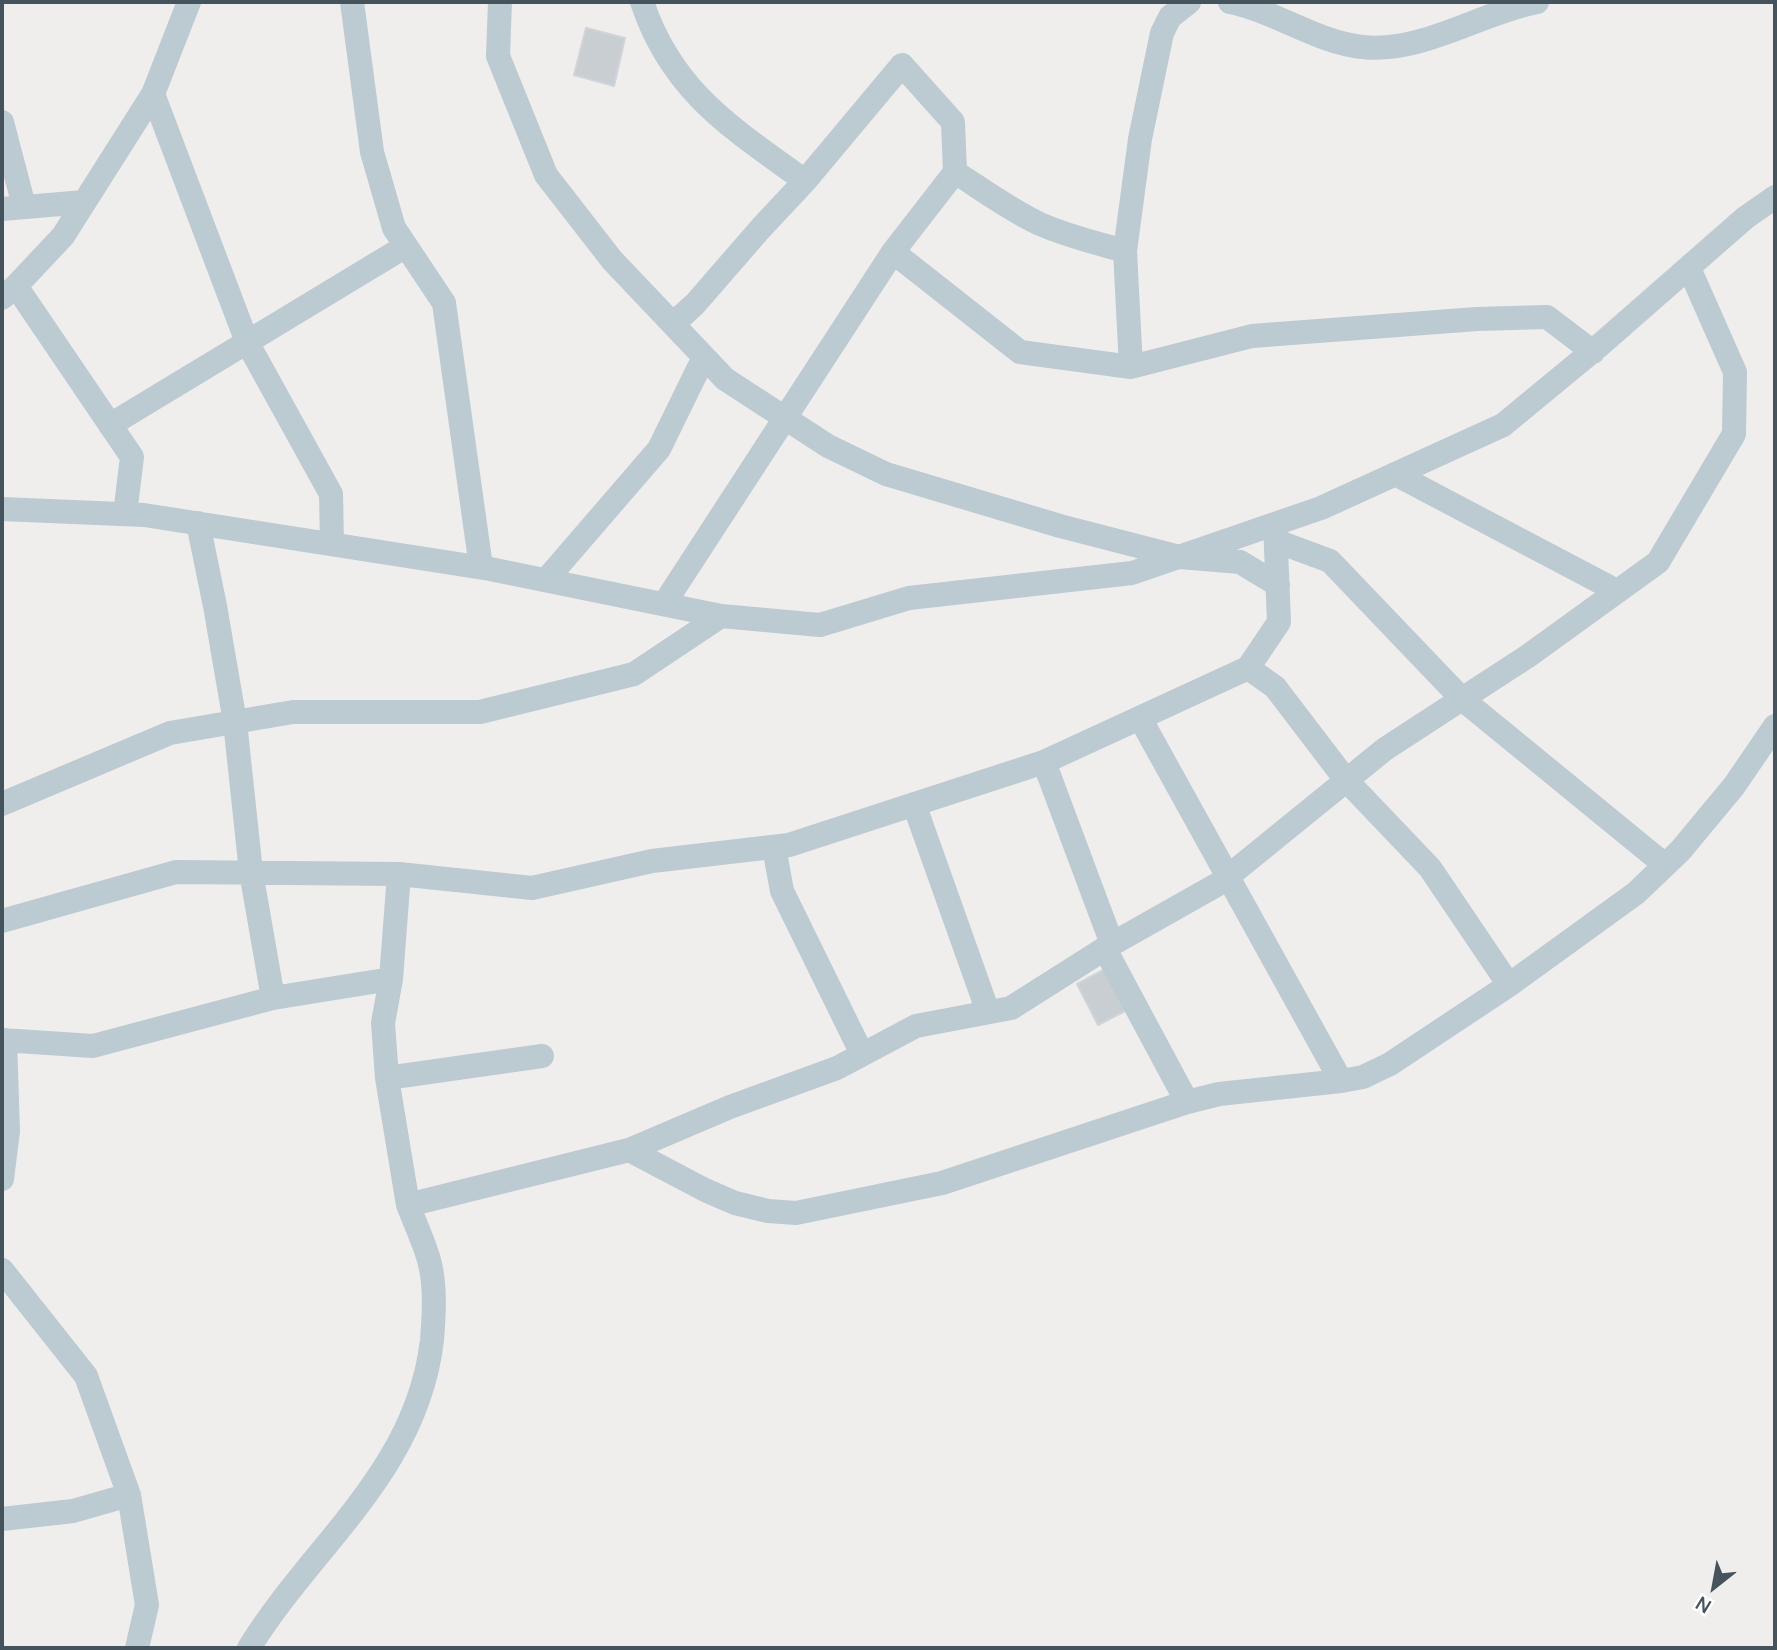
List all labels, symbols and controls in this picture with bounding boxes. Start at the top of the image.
north arrow [1679,1552,1749,1622]
text: N [1691,1590,1716,1620]

